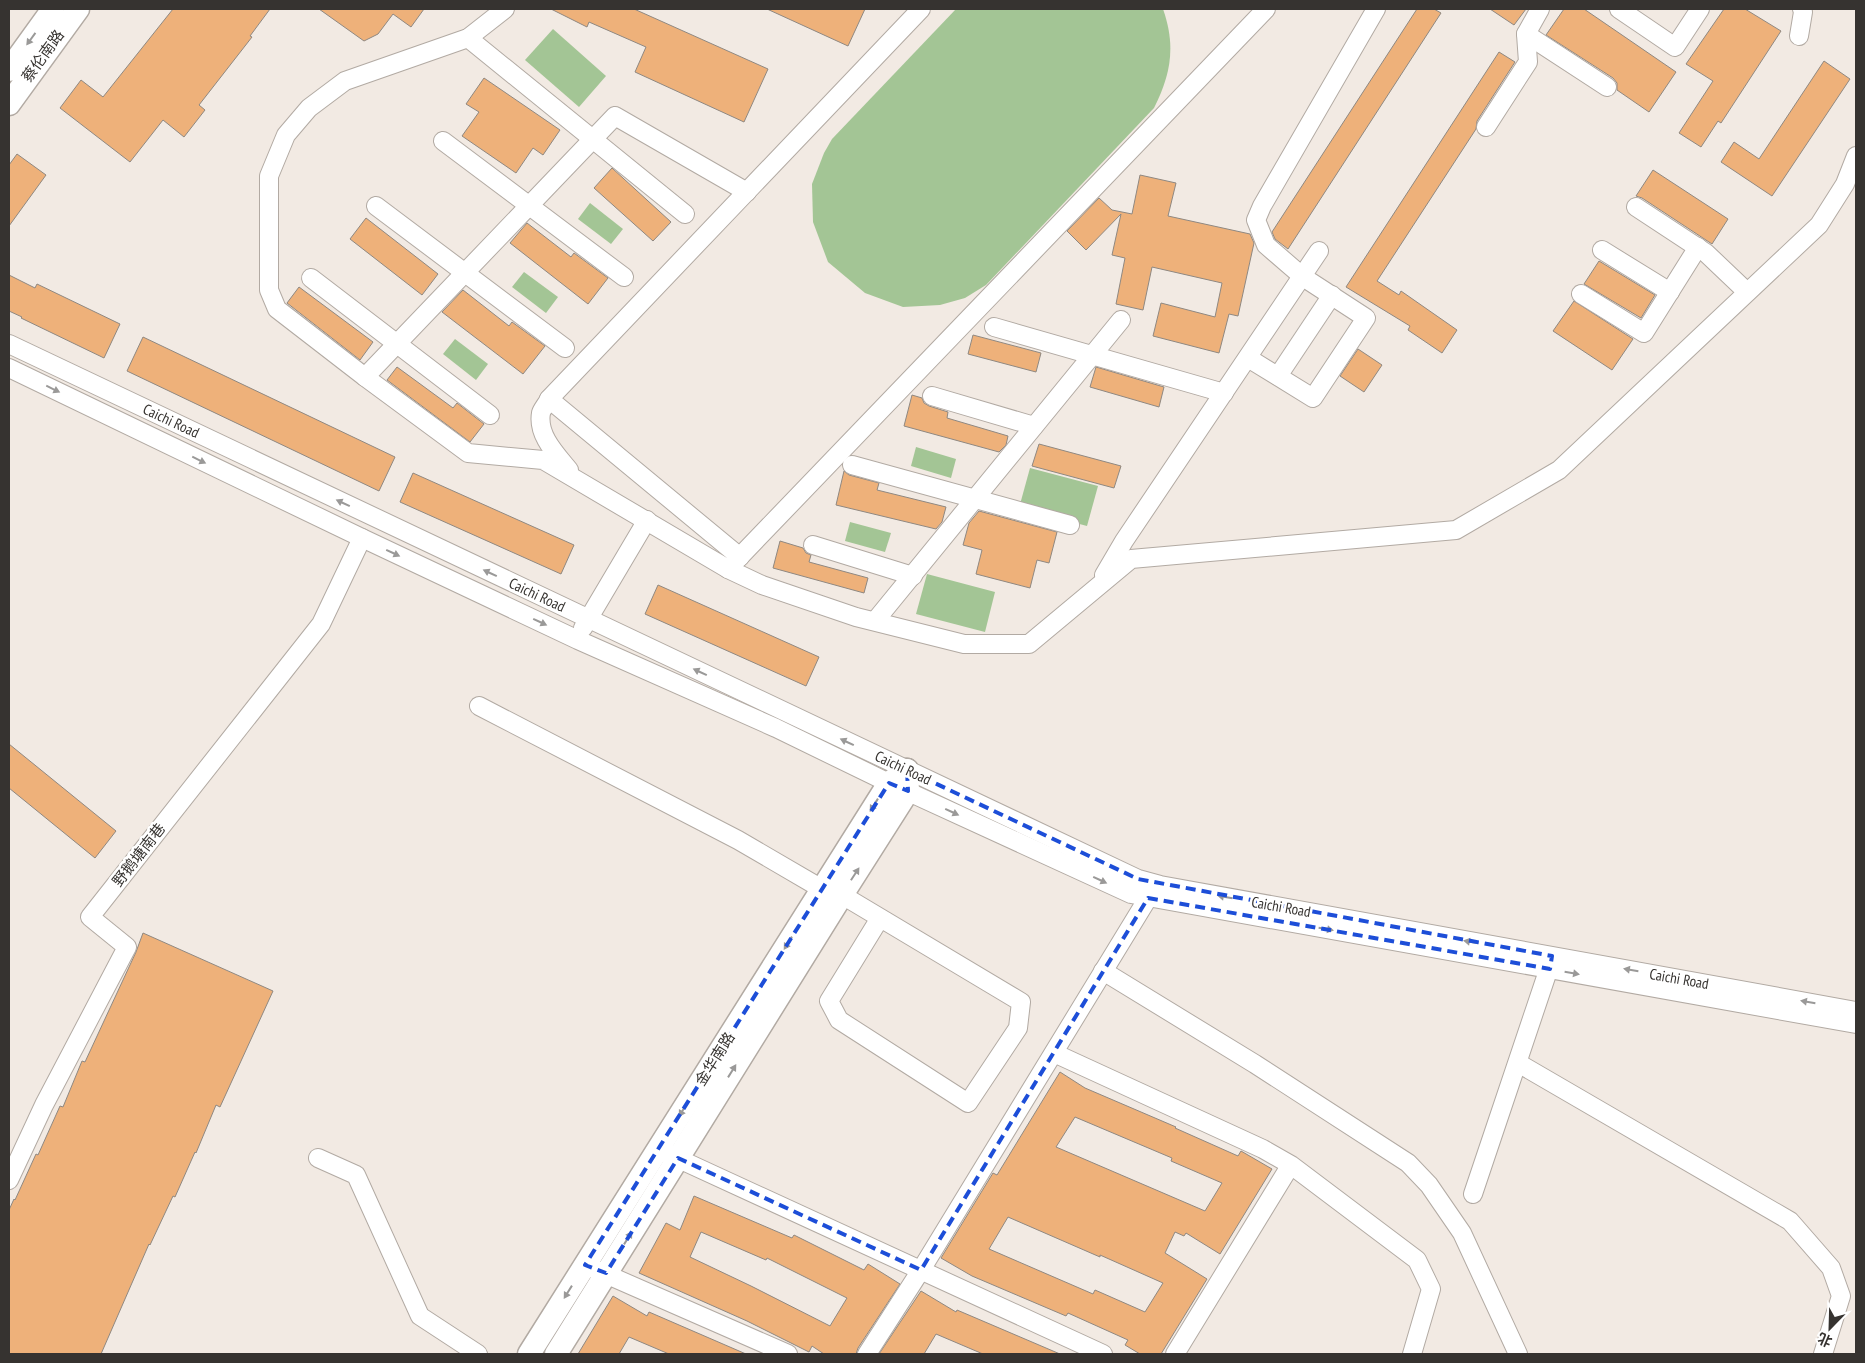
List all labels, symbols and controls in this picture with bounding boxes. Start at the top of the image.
street label: 蔡伦南路 [17,26,68,86]
one-way arrow [26,32,36,46]
one-way arrow [45,385,60,393]
street label: Caichi Road [140,399,202,442]
one-way arrow [192,456,206,464]
one-way arrow [336,499,350,507]
one-way arrow [386,549,400,557]
one-way arrow [483,569,497,577]
street label: Caichi Road [506,573,568,616]
one-way arrow [533,618,547,626]
one-way arrow [693,668,707,676]
one-way arrow [840,738,854,746]
street label: Caichi Road [872,746,934,789]
one-way arrow [870,799,879,812]
one-way arrow [945,808,959,816]
street label: 野鹅塘南巷 [108,819,169,890]
one-way arrow [851,867,860,880]
one-way arrow [1093,876,1107,884]
street label: Caichi Road [1250,892,1312,921]
one-way arrow [1217,893,1233,901]
one-way arrow [1318,926,1334,934]
one-way arrow [783,936,793,949]
one-way arrow [1463,937,1479,945]
street label: Caichi Road [1648,964,1710,993]
one-way arrow [1623,966,1639,974]
one-way arrow [1565,970,1581,978]
one-way arrow [1800,998,1816,1006]
street label: 金华南路 [691,1028,739,1089]
one-way arrow [727,1064,737,1077]
one-way arrow [678,1103,687,1117]
one-way arrow [623,1232,632,1245]
one-way arrow [563,1285,573,1298]
north arrow [1805,1303,1855,1353]
text: 北 [1815,1329,1835,1351]

